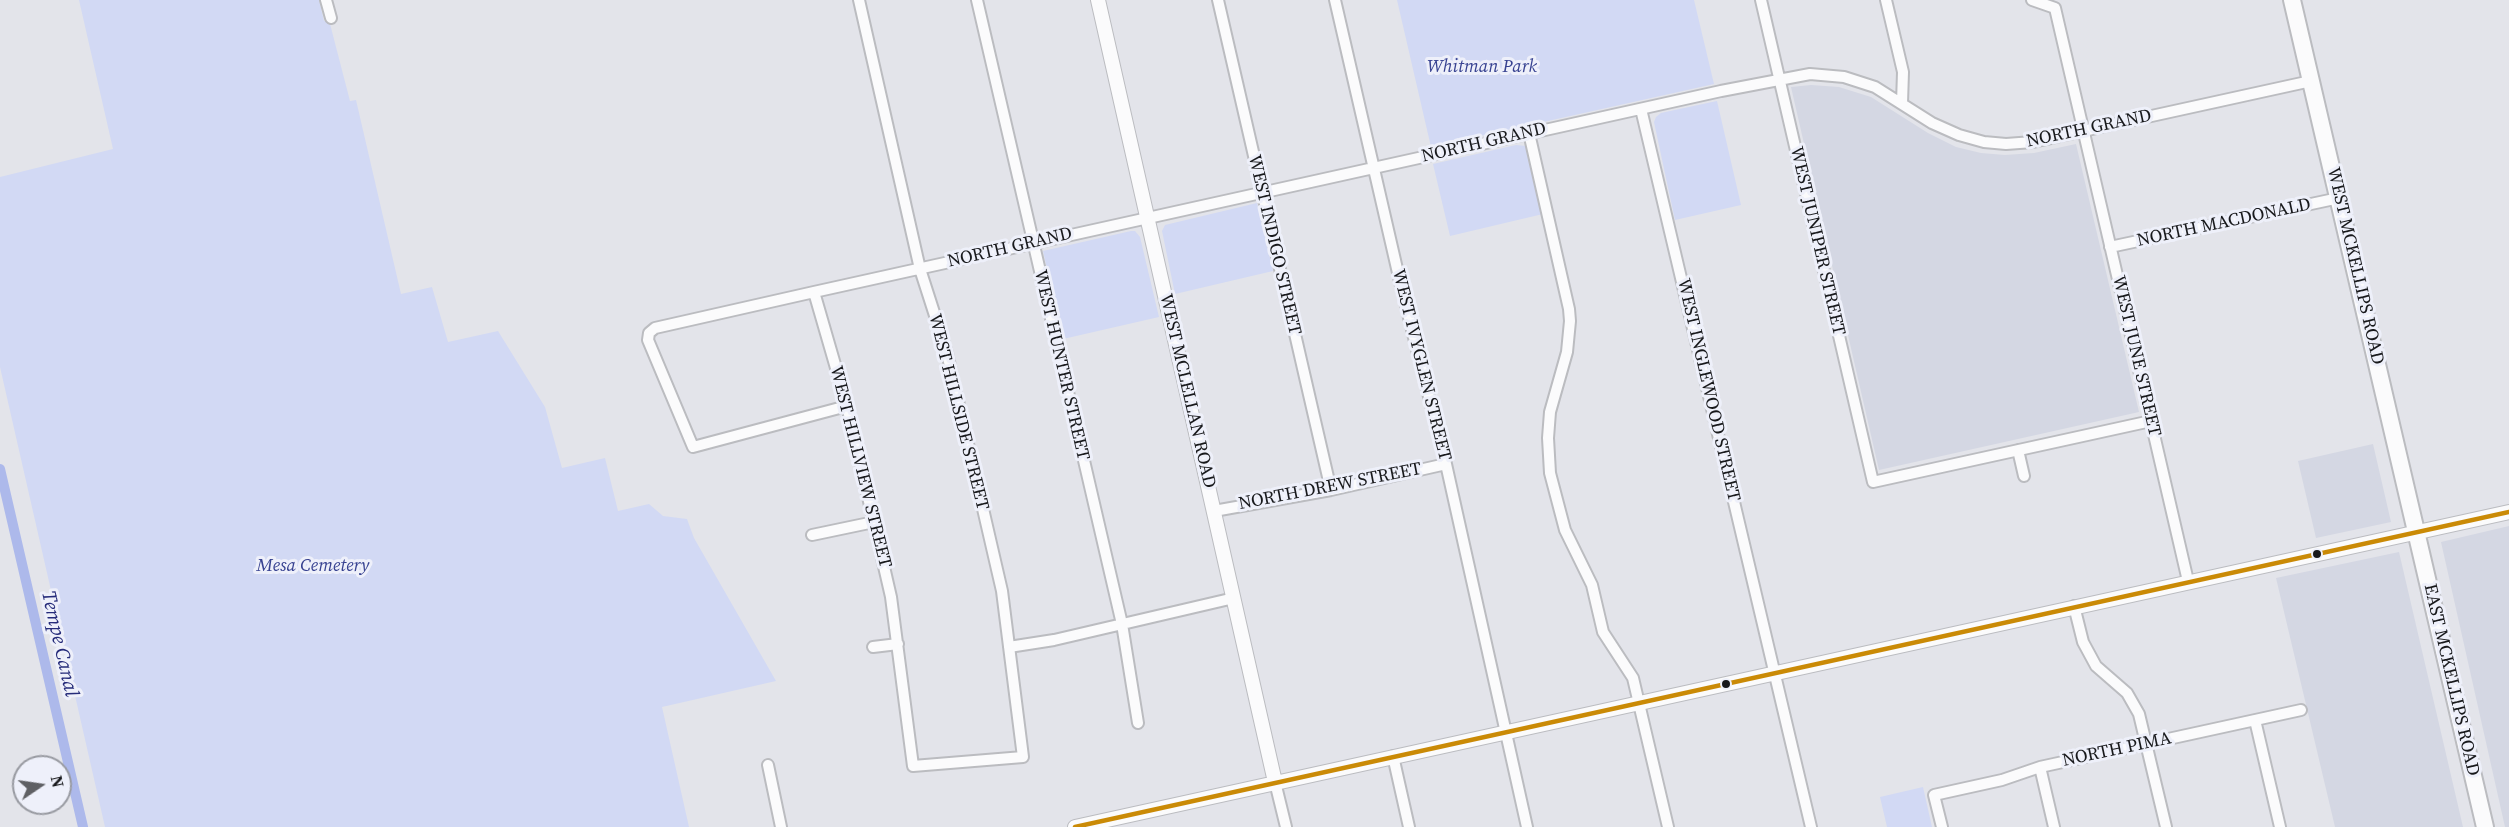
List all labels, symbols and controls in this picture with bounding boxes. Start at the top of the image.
park label: Whitman Park [1427,56,1537,78]
street label: NORTH GRAND [2025,105,2153,153]
street label: NORTH GRAND [1420,118,1548,168]
street label: WEST JUNIPER STREET [1785,145,1849,337]
street label: WEST INDIGO STREET [1243,153,1305,337]
street label: WEST MCKELLIPS ROAD [2322,165,2388,367]
street label: NORTH MACDONALD [2135,194,2313,252]
street label: NORTH GRAND [946,223,1074,273]
street label: WEST IVYGLEN STREET [1387,267,1455,463]
street label: WEST HUNTER STREET [1029,268,1093,462]
street label: WEST JUNE STREET [2107,274,2165,438]
street label: WEST INGLEWOOD STREET [1672,277,1744,503]
street label: WEST MCLELLAN ROAD [1154,292,1220,490]
street label: WEST HILLSIDE STREET [923,312,993,512]
street label: WEST HILLVIEW STREET [824,364,896,570]
street label: NORTH DREW STREET [1237,459,1423,515]
unlabelled marker [2311,548,2323,560]
park label: Mesa Cemetery [257,555,369,577]
street label: EAST MCKELLIPS ROAD [2418,582,2484,778]
water label: Tempe Canal [35,589,83,699]
unlabelled marker [1720,678,1732,690]
street label: NORTH PIMA [2061,728,2173,772]
north arrow [12,755,72,815]
text: N [46,773,70,790]

